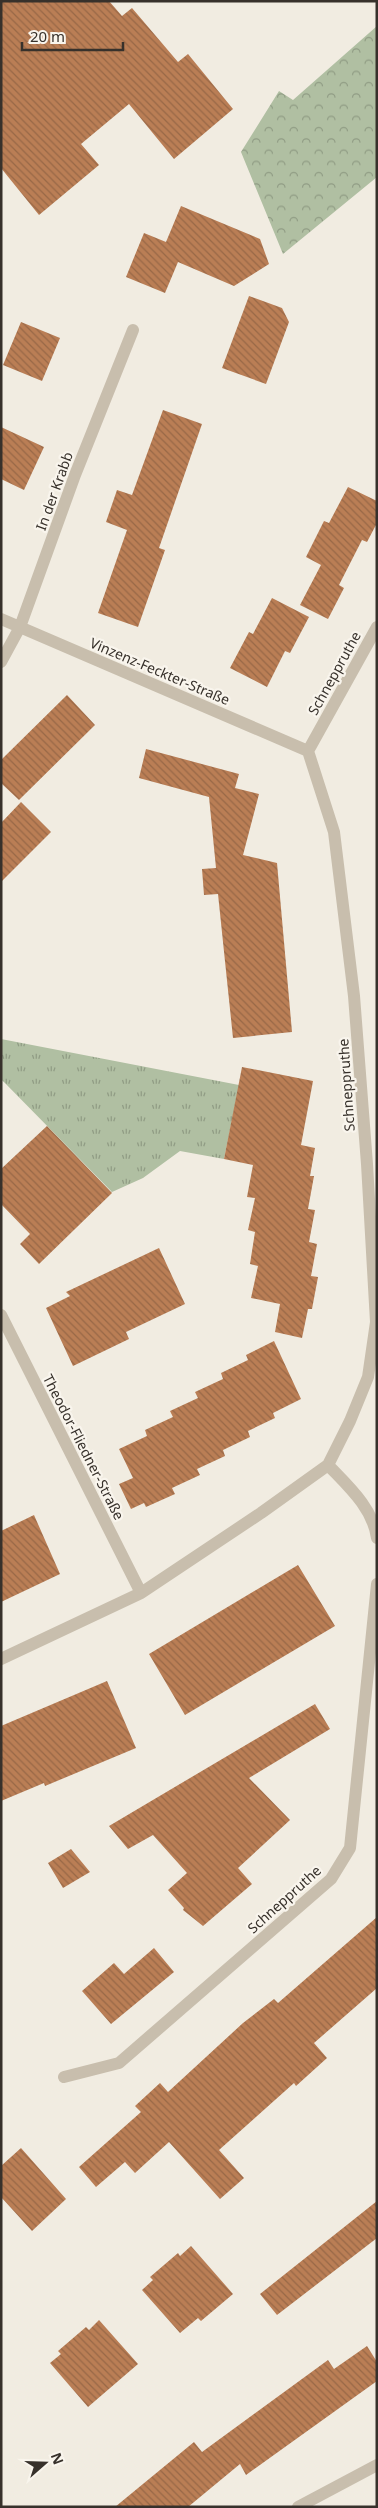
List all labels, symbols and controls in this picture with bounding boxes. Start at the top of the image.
scale bar [22,20,124,52]
text: 20 m [30,26,65,46]
street label: In der Krabb [31,449,77,533]
street label: Schneppruthe [303,628,365,718]
street label: Vinzenz-Feckter-Straße [87,633,233,709]
street label: Schneppruthe [333,1038,359,1132]
street label: Theodor-Fliedner-Straße [39,1371,129,1523]
street label: Schneppruthe [243,1861,325,1937]
north arrow [20,2438,70,2488]
text: N [47,2450,69,2467]

